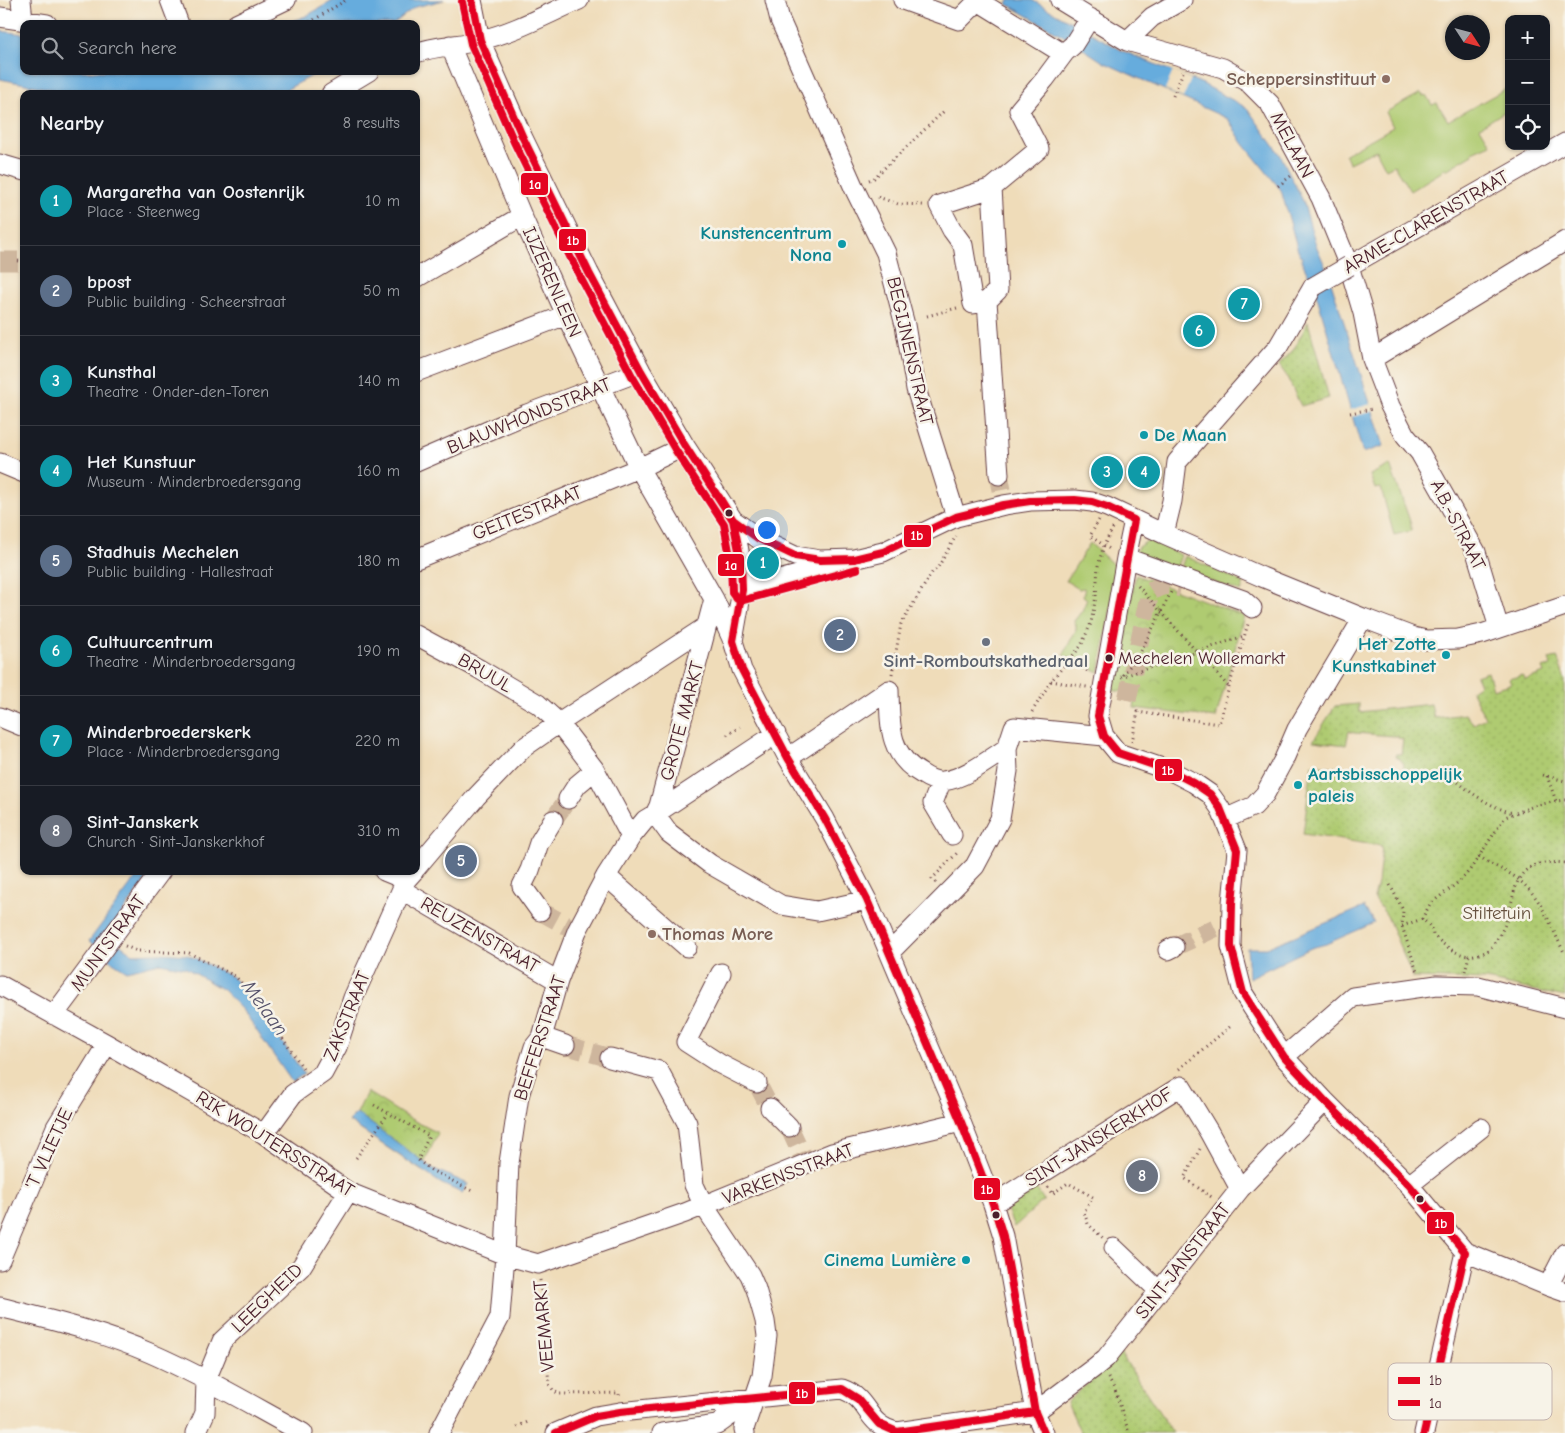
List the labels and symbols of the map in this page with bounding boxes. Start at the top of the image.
north arrow [1445,15,1490,60]
place label: Scheppersinstituut [1226,68,1377,90]
marker: Scheppersinstituut [1380,73,1392,85]
street label: MELAAN [1266,108,1318,182]
street label: ARME-CLARENSTRAAT [1340,166,1513,278]
line badge: 1a [520,172,549,196]
text: 1a [529,176,541,193]
place label: Kunstencentrum Nona [700,222,832,266]
street label: IJZERENLEEN [518,223,586,341]
line badge: 1b [558,228,587,252]
text: 1b [567,232,579,249]
marker: Kunstencentrum Nona [836,238,848,250]
street label: BEGIJNENSTRAAT [882,275,938,427]
pin: 7 [1228,285,1260,323]
pin: 6 [1183,312,1215,350]
street label: BLAUWHONDSTRAAT [444,373,614,459]
place label: De Maan [1154,424,1227,446]
marker: De Maan [1138,429,1150,441]
pin: 3 [1091,453,1123,491]
pin: 4 [1128,453,1160,491]
street label: A.B.-STRAAT [1426,476,1490,574]
street label: GEITESTRAAT [469,481,585,545]
unlabelled marker [724,508,734,518]
your location [754,517,780,543]
line badge: 1b [903,524,932,548]
text: 1b [911,527,923,544]
pin: 1 [747,544,779,582]
line badge: 1a [717,553,745,577]
text: 1a [725,557,737,574]
pin: 2 [824,616,856,654]
place label: Het Zotte Kunstkabinet [1332,633,1437,677]
marker: Sint-Romboutskathedraal [980,636,992,648]
place label: Mechelen Wollemarkt [1118,648,1286,669]
street label: BRUUL [454,649,516,697]
marker: Het Zotte Kunstkabinet [1440,649,1452,661]
place label: Sint-Romboutskathedraal [884,650,1088,672]
marker: Mechelen Wollemarkt [1104,653,1114,663]
street label: GROTE MARKT [655,659,709,783]
line badge: 1b [1154,758,1183,782]
text: 1b [1162,762,1174,779]
place label: Aartsbisschoppelijk paleis [1308,763,1463,807]
marker: Aartsbisschoppelijk paleis [1292,779,1304,791]
pin: 5 [445,842,477,880]
street label: MUNTSTRAAT [66,890,150,995]
street label: REUZENSTRAAT [417,892,543,978]
park label: Stiltetuin [1463,902,1531,924]
place label: Thomas More [662,923,773,945]
marker: Thomas More [646,928,658,940]
street label: ZAKSTRAAT [319,968,375,1064]
street label: BEFFERSTRAAT [509,973,571,1103]
water label: Melaan [237,975,293,1040]
street label: SINT-JANSKERKHOF [1021,1083,1177,1191]
street label: RIK WOUTERSSTRAAT [192,1086,358,1202]
street label: 'T VLIETJE [21,1105,77,1193]
street label: VARKENSSTRAAT [719,1139,857,1209]
pin: 8 [1126,1157,1158,1195]
line badge: 1b [973,1177,1001,1201]
text: 1b [981,1181,993,1198]
unlabelled marker [1415,1194,1425,1204]
street label: SINT-JANSTRAAT [1131,1199,1235,1323]
unlabelled marker [991,1210,1001,1220]
line badge: 1b [1426,1211,1455,1235]
text: 1b [1435,1215,1447,1232]
place label: Cinema Lumière [824,1249,956,1271]
marker: Cinema Lumière [960,1254,972,1266]
street label: LEEGHEID [227,1259,307,1337]
street label: VEEMARKT [529,1279,559,1373]
legend [1388,1363,1552,1420]
text: 1b [1429,1372,1442,1389]
line badge: 1b [788,1381,816,1405]
text: 1b [796,1385,808,1402]
text: 1a [1429,1395,1442,1412]

